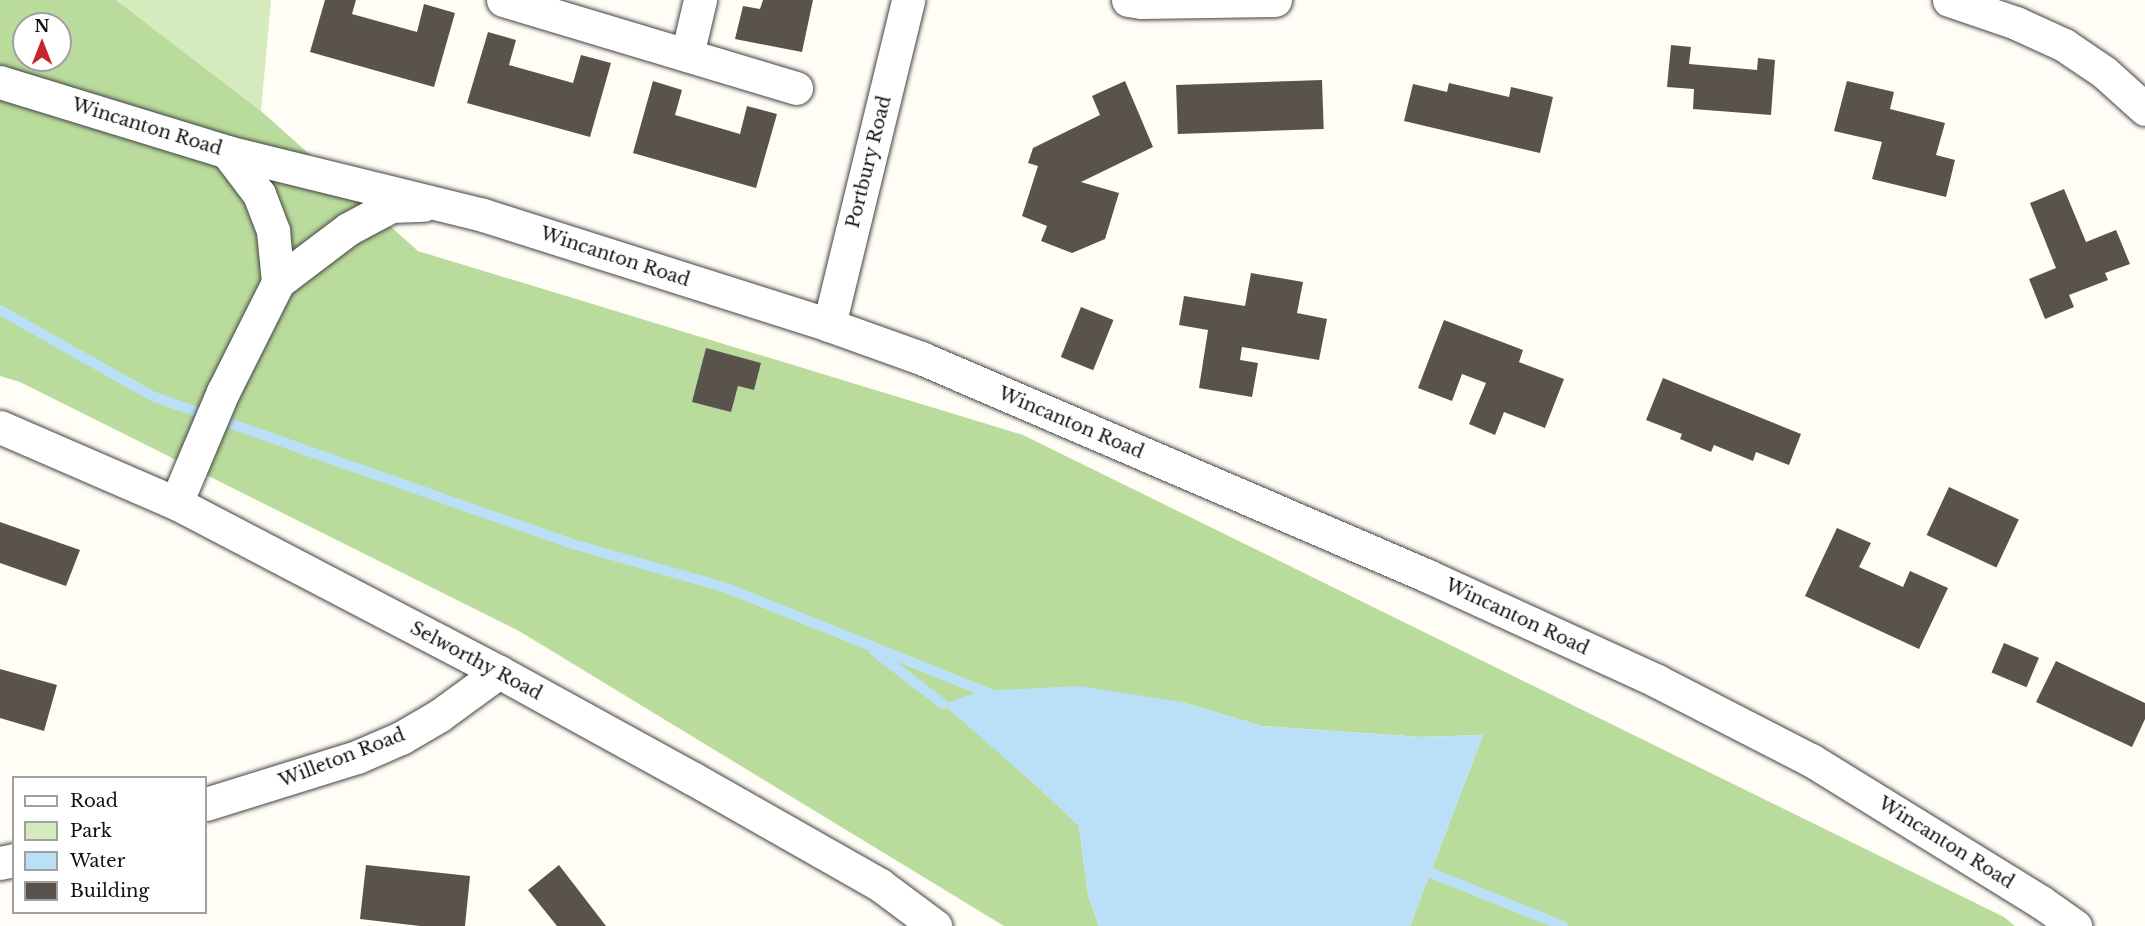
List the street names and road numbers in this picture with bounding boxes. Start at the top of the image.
street label: Portbury Road [842,93,896,231]
street label: Wincanton Road [69,94,225,160]
street label: Wincanton Road [538,223,692,291]
street label: Wincanton Road [995,383,1147,463]
street label: Wincanton Road [1442,574,1592,660]
street label: Selworthy Road [406,617,546,705]
street label: Willeton Road [276,724,408,792]
street label: Wincanton Road [1874,793,2018,893]

